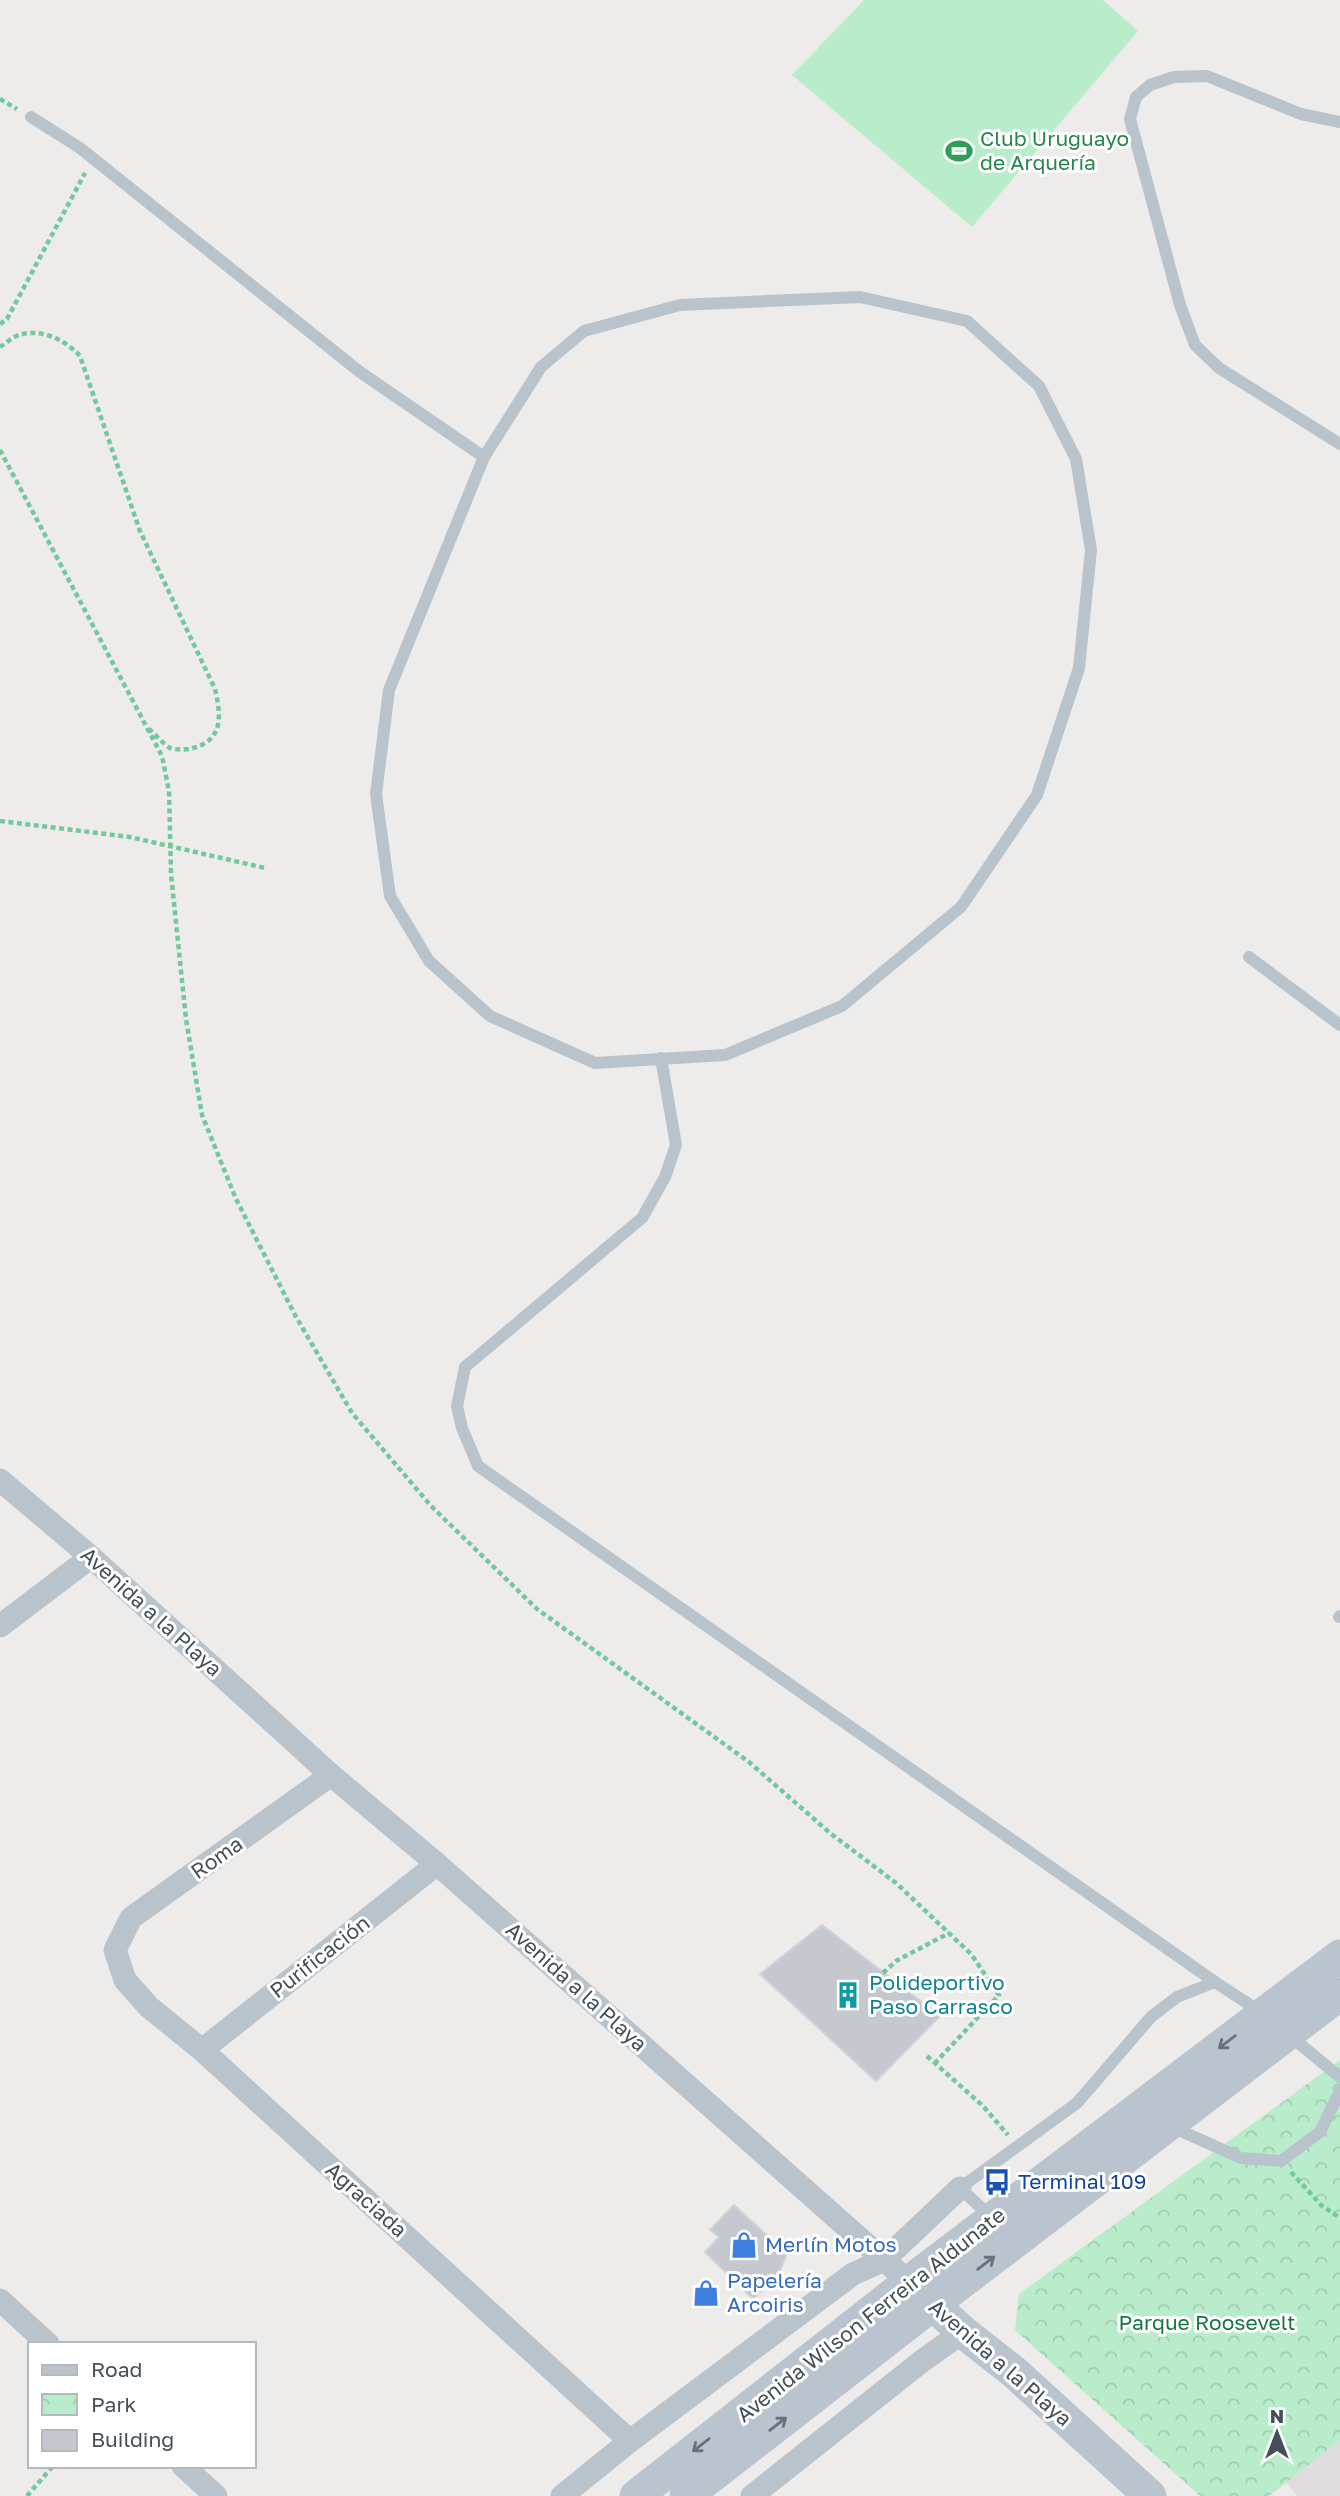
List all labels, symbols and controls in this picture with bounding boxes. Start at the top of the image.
place label: Club Uruguayo de Arquería [980,125,1129,175]
sports icon: Club Uruguayo de Arquería [944,136,974,166]
street label: Avenida a la Playa [76,1541,228,1681]
street label: Roma [186,1830,247,1884]
street label: Purificación [264,1909,374,2003]
street label: Avenida a la Playa [501,1916,653,2056]
place label: Polideportivo Paso Carrasco [869,1969,1013,2019]
building icon: Polideportivo Paso Carrasco [833,1980,863,2010]
one-way arrow [1219,2034,1237,2049]
street label: Agraciada [321,2156,413,2242]
bus stop icon: Terminal 109 [982,2167,1012,2197]
place label: Terminal 109 [1018,2168,1146,2194]
street label: Avenida Wilson Ferreira Aldunate [731,2201,1010,2427]
shop icon: Merlín Motos [729,2230,759,2260]
place label: Merlín Motos [765,2231,897,2257]
one-way arrow [976,2256,995,2271]
place label: Papelería Arcoiris [727,2267,822,2317]
shop icon: Papelería Arcoiris [691,2278,721,2308]
street label: Avenida a la Playa [924,2293,1077,2431]
park label: Parque Roosevelt [1119,2309,1295,2335]
legend [28,2342,256,2468]
text: Road [91,2356,142,2382]
text: Park [91,2391,137,2417]
north arrow [1242,2398,1312,2468]
text: N [1270,2404,1284,2427]
one-way arrow [769,2417,787,2432]
text: Building [91,2426,174,2452]
one-way arrow [693,2438,711,2453]

